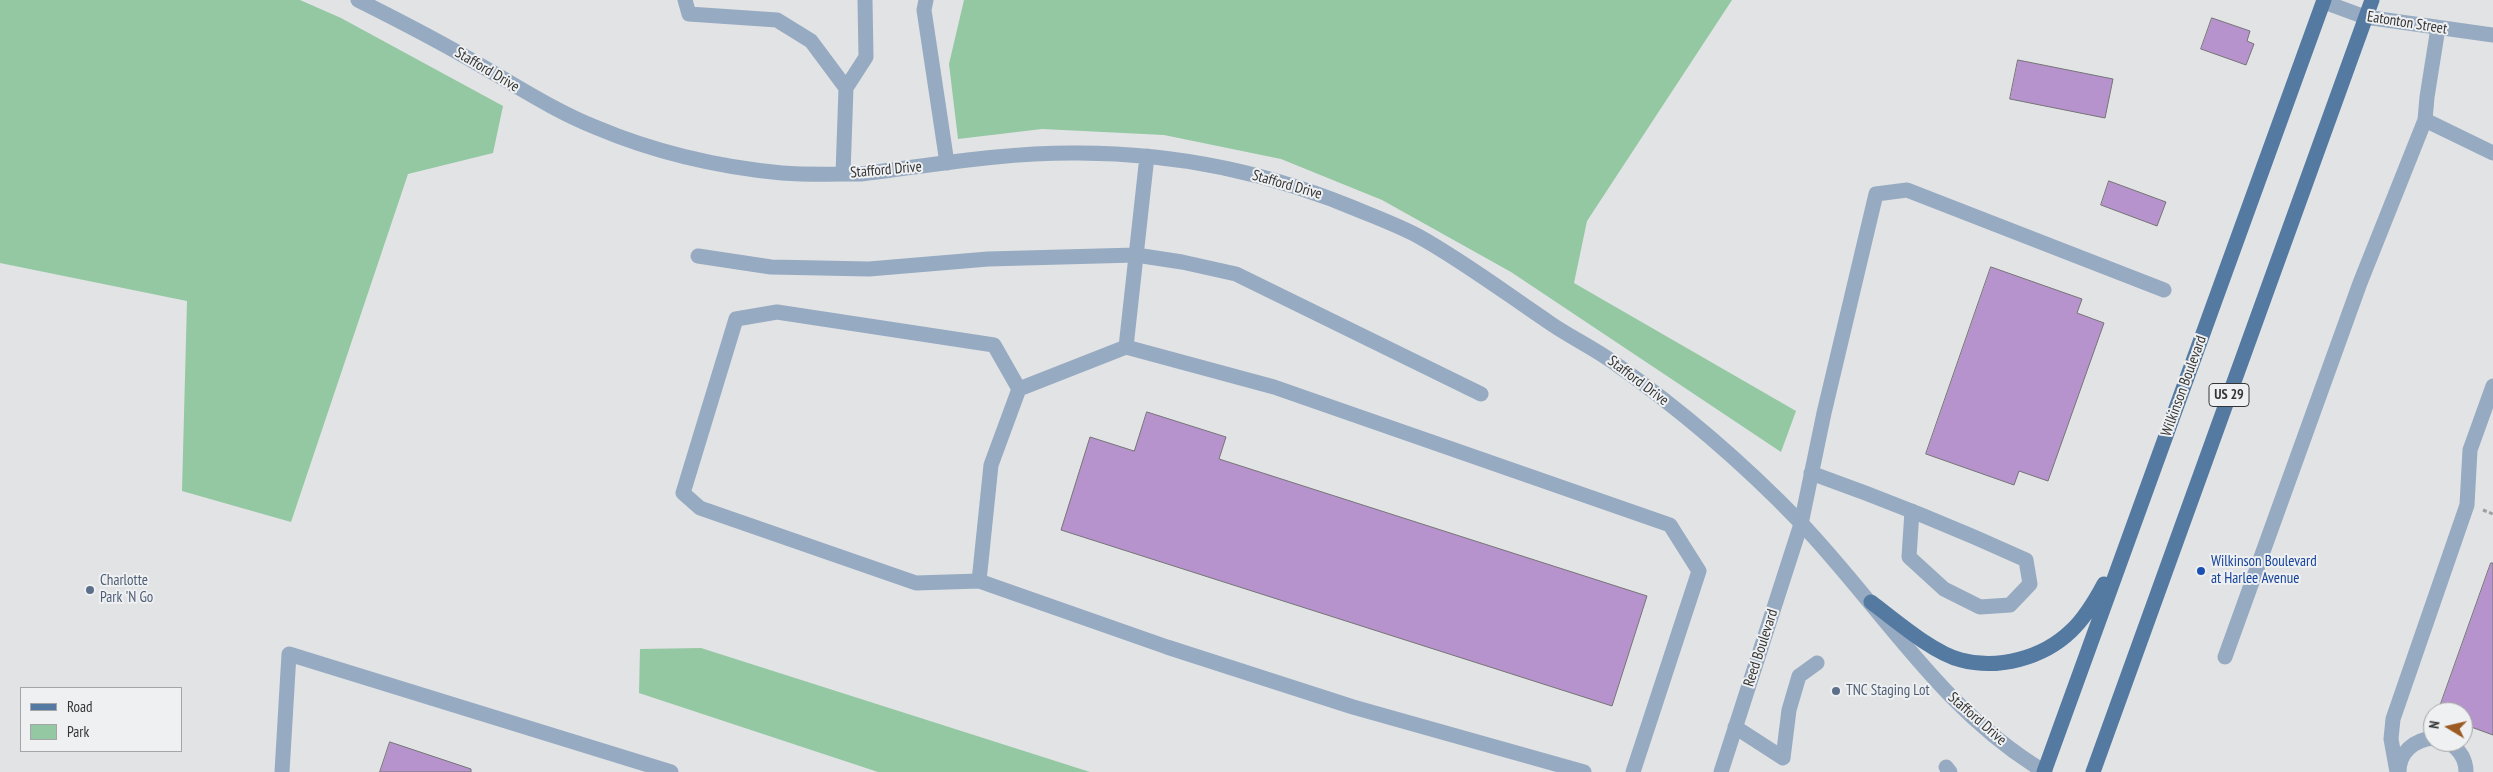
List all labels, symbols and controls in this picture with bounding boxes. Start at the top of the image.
street label: Eatonton Street [2366,8,2448,38]
street label: Stafford Drive [452,44,522,96]
street label: Stafford Drive [850,158,922,182]
street label: Stafford Drive [1250,166,1324,204]
street label: Wilkinson Boulevard [2157,333,2211,439]
street label: Stafford Drive [1604,352,1672,410]
road number: US 29 [2209,384,2249,406]
place label: Wilkinson Boulevard at Harlee Avenue [2211,553,2317,588]
marker: Wilkinson Boulevard at Harlee Avenue [2195,565,2207,577]
place label: Charlotte Park 'N Go [100,572,153,607]
marker: Charlotte Park 'N Go [84,584,96,596]
street label: Reed Boulevard [1740,607,1782,689]
place label: TNC Staging Lot [1846,682,1930,700]
marker: TNC Staging Lot [1830,685,1842,697]
legend [20,687,182,752]
street label: Stafford Drive [1944,689,2010,749]
text: Road [67,697,93,716]
north arrow [2423,702,2473,752]
text: N [2425,720,2444,730]
text: Park [67,722,89,741]

